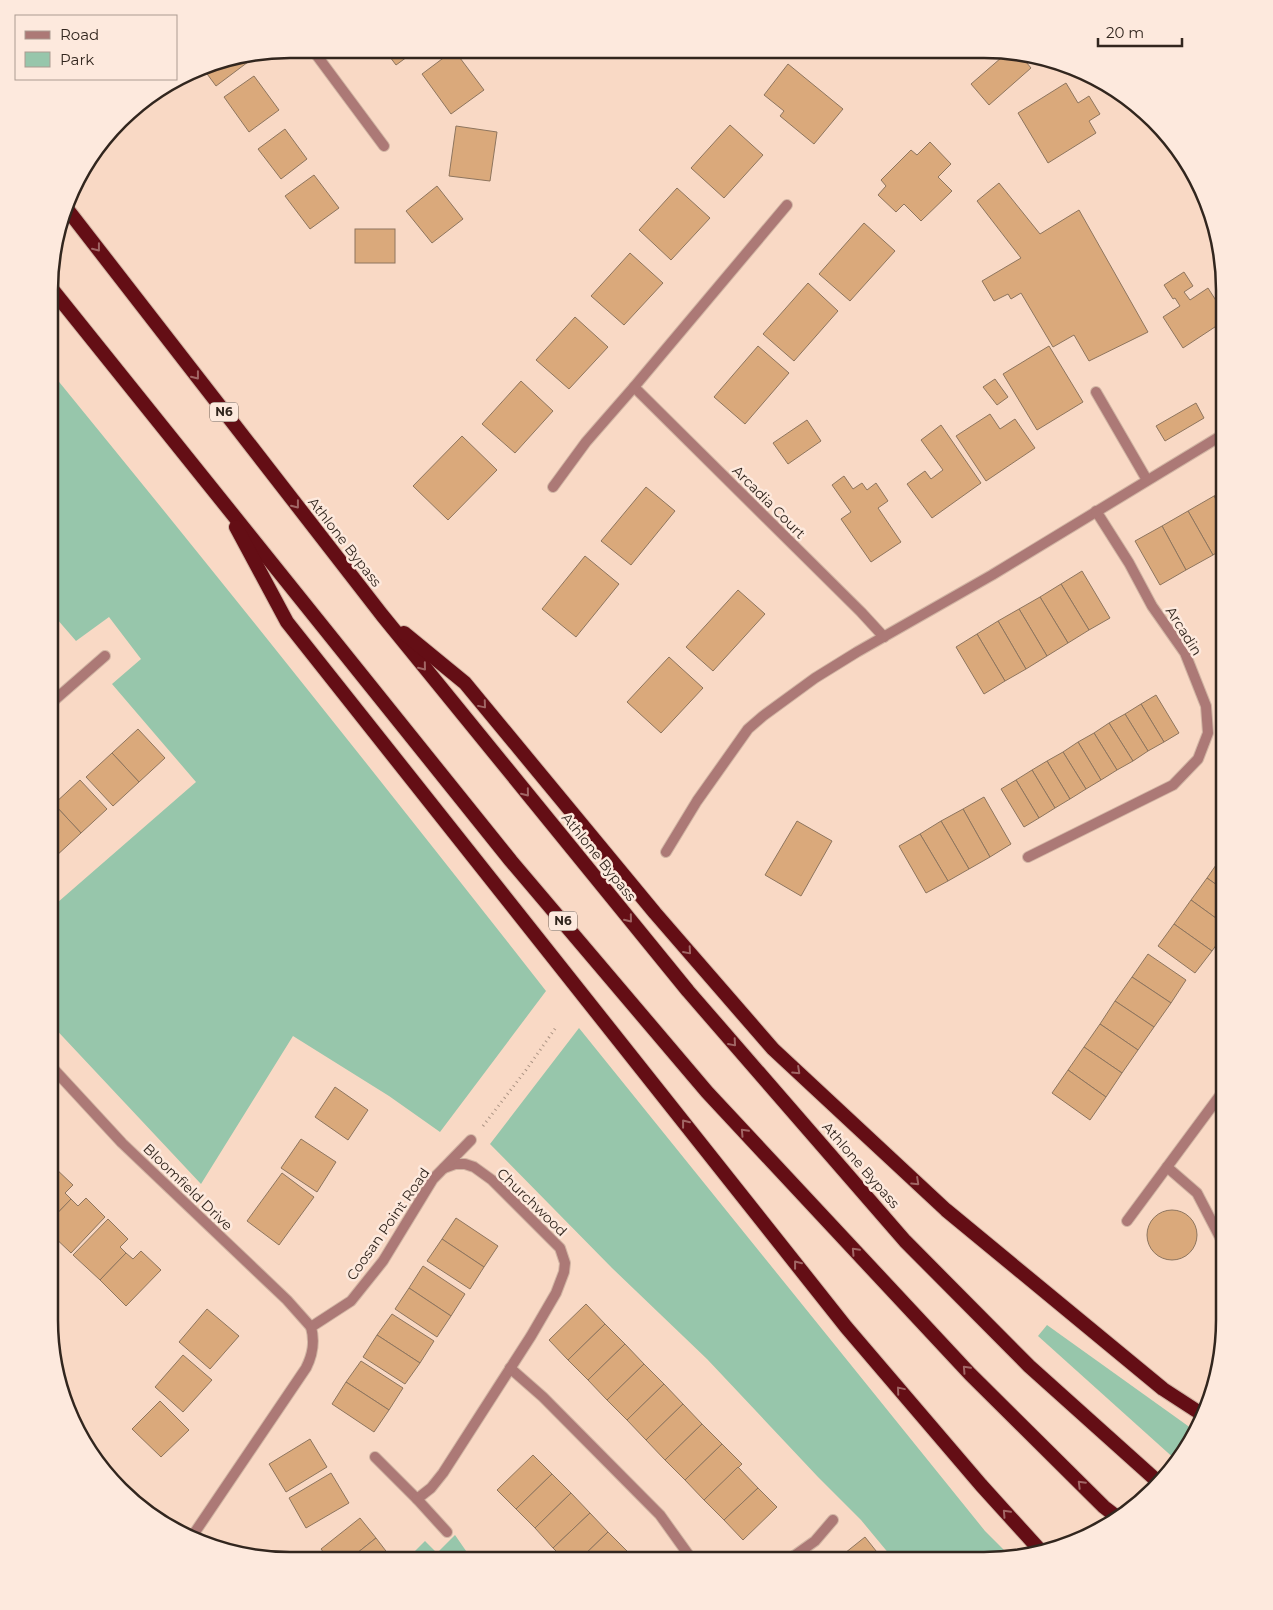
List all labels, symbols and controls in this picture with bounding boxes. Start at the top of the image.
legend [15,15,178,80]
scale bar [1098,15,1182,47]
text: 20 m [1106,23,1144,42]
text: Road [60,25,99,44]
text: Park [60,50,94,69]
one-way arrow [91,242,100,252]
one-way arrow [191,371,200,380]
road number: N6 [210,402,238,422]
street label: Arcadia Court [729,462,810,543]
street label: Athlone Bypass [304,494,386,591]
one-way arrow [290,499,299,509]
street label: Arcadin [1162,603,1206,659]
one-way arrow [418,661,426,670]
one-way arrow [478,700,487,709]
one-way arrow [521,787,529,796]
street label: Athlone Bypass [558,809,640,905]
road number: N6 [549,911,577,930]
one-way arrow [623,913,632,922]
one-way arrow [682,946,691,955]
one-way arrow [727,1038,736,1047]
one-way arrow [792,1066,801,1075]
street label: Athlone Bypass [819,1118,904,1212]
one-way arrow [683,1120,691,1129]
one-way arrow [741,1129,750,1138]
street label: Bloomfield Drive [140,1140,236,1234]
street label: Coosan Point Road [342,1164,434,1284]
street label: Churchwood [493,1164,571,1240]
one-way arrow [910,1176,919,1185]
one-way arrow [852,1247,861,1256]
one-way arrow [794,1260,803,1270]
one-way arrow [963,1366,972,1375]
one-way arrow [897,1387,906,1396]
one-way arrow [1078,1481,1087,1490]
one-way arrow [1003,1509,1012,1518]

